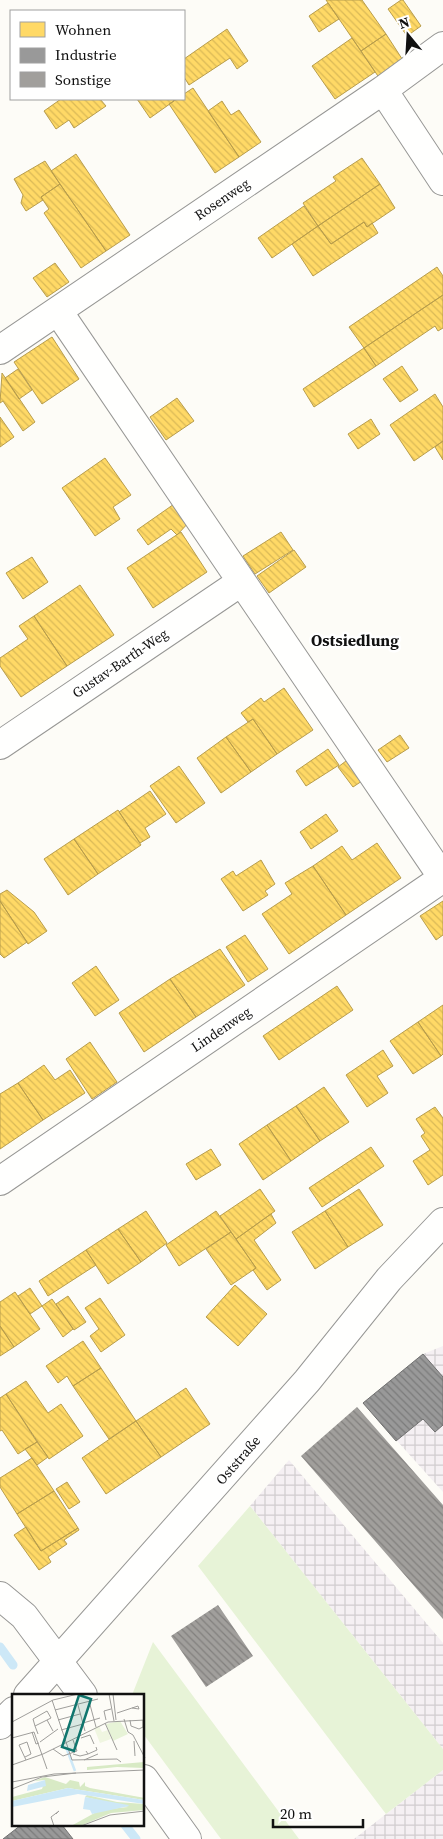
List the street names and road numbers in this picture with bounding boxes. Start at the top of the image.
street label: Rosenweg [190,173,254,225]
street label: Gustav-Barth-Weg [68,623,172,703]
street label: Lindenweg [187,1001,255,1057]
street label: Oststraße [211,1431,265,1489]

